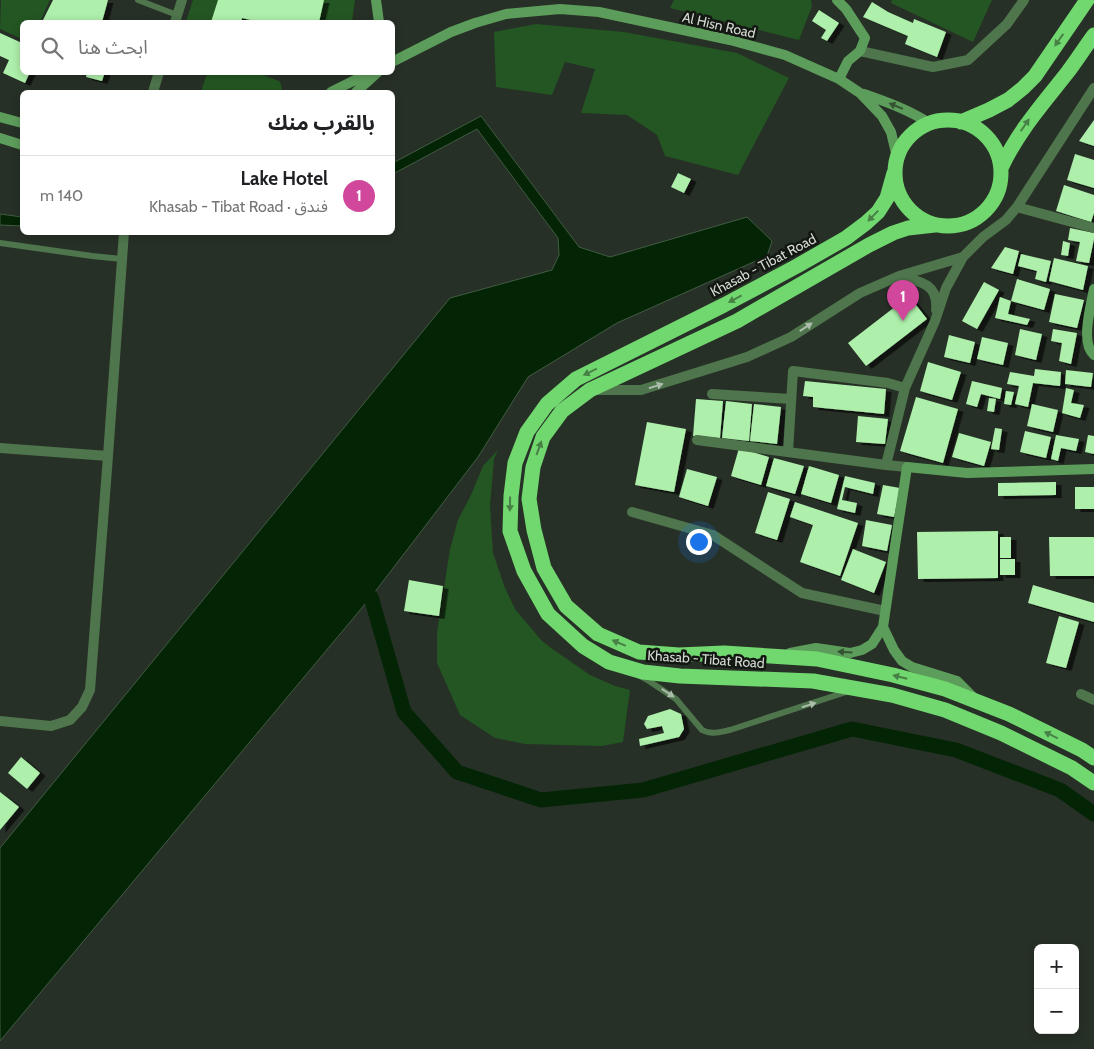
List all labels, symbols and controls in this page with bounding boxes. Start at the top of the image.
street label: Al Hisn Road [681,8,757,42]
search box [20,20,395,75]
one-way arrow [1054,33,1064,47]
icon: search [38,34,66,62]
text: ابحث هنا [78,36,148,59]
one-way arrow [888,102,903,110]
text: بالقرب منك [268,110,375,135]
one-way arrow [1020,119,1030,132]
text: Lake Hotel [241,167,328,190]
text: 140 m [40,186,83,205]
text: 1 [356,186,362,205]
text: فندق · Khasab - Tibat Road [149,197,328,216]
one-way arrow [867,209,879,221]
street label: Khasab - Tibat Road [707,229,819,301]
pin: 1 [887,280,919,321]
one-way arrow [727,295,742,303]
one-way arrow [800,323,813,332]
one-way arrow [583,369,597,377]
one-way arrow [648,381,663,389]
one-way arrow [535,440,543,455]
one-way arrow [506,496,514,512]
your location [686,529,712,555]
one-way arrow [612,638,626,646]
street label: Khasab - Tibat Road [647,646,765,672]
one-way arrow [837,647,853,655]
one-way arrow [892,673,907,681]
one-way arrow [661,688,674,698]
one-way arrow [802,700,817,708]
one-way arrow [1044,731,1058,739]
map controls [1034,944,1079,1034]
button: + [1034,944,1079,989]
button: − [1034,989,1079,1034]

